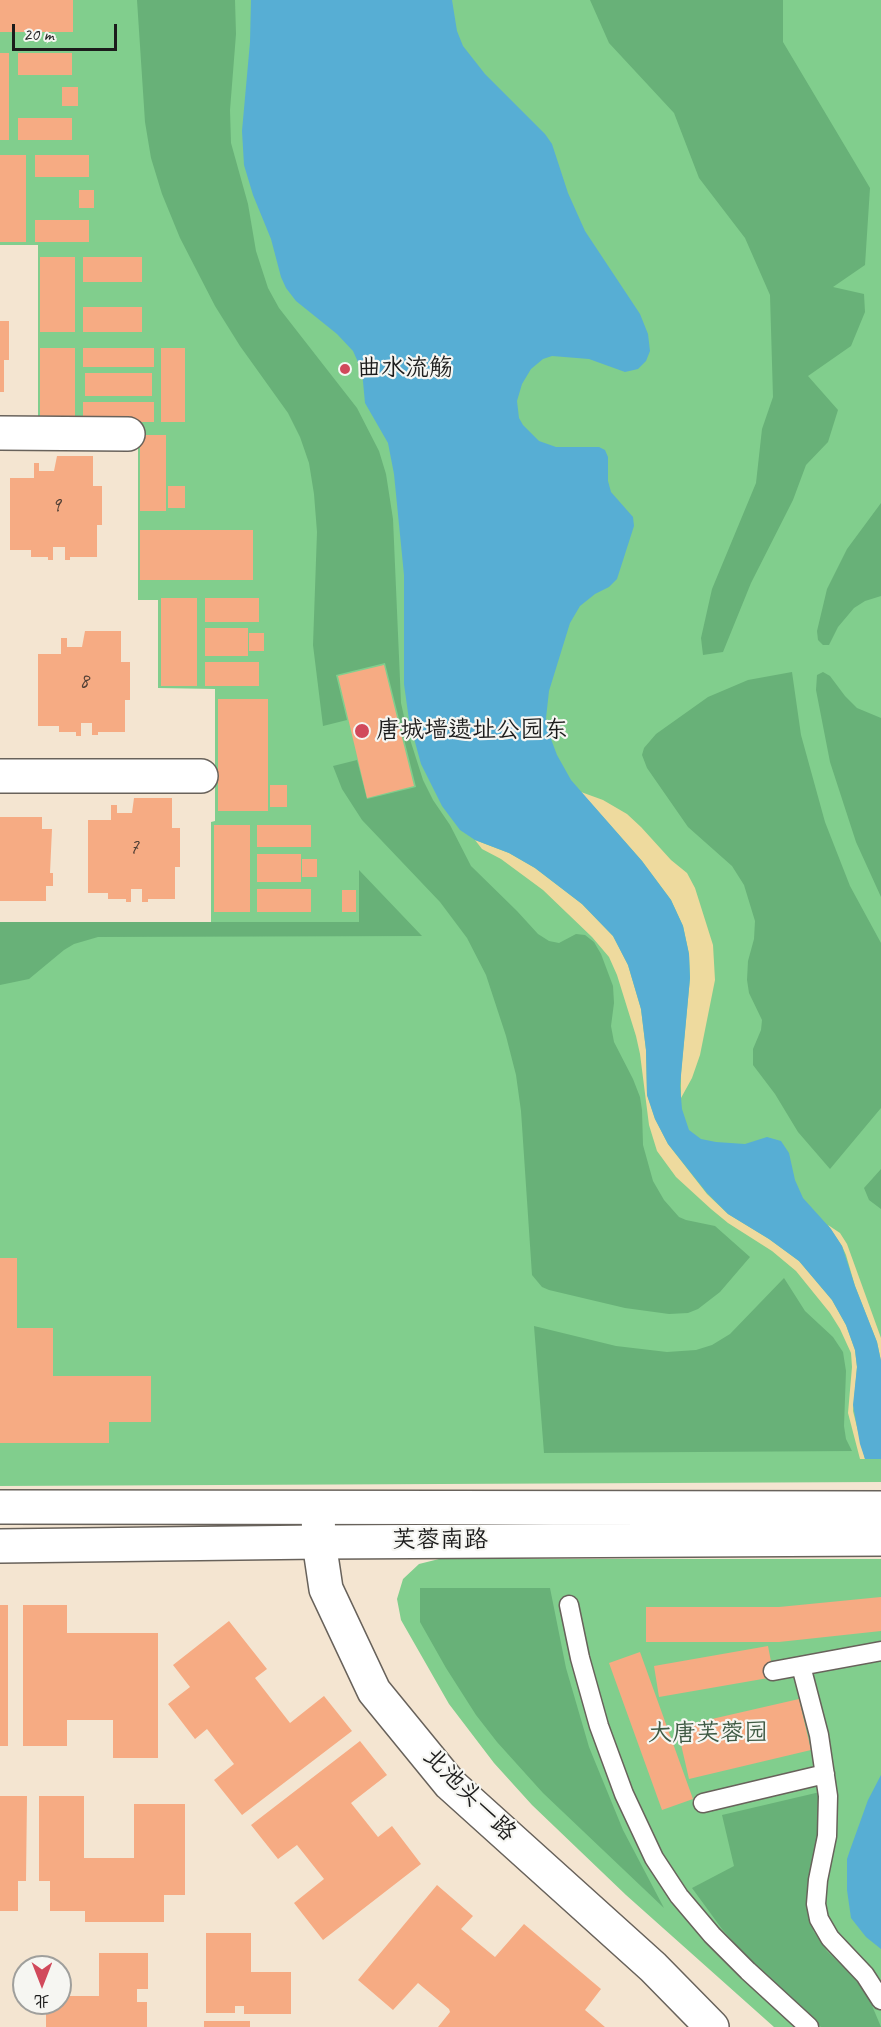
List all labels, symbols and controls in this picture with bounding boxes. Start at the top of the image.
scale bar [15,12,120,50]
text: 20 m [23,23,54,45]
place label: 曲水流觞 [357,355,453,383]
marker: 曲水流觞 [338,362,352,376]
house number: 9 [51,492,61,518]
house number: 8 [79,668,89,694]
place label: 唐城墙遗址公园东 [376,717,568,745]
marker: 唐城墙遗址公园东 [353,722,371,740]
house number: 7 [129,834,139,860]
street label: 芙蓉南路 [392,1527,488,1555]
park label: 大唐芙蓉园 [648,1720,768,1748]
street label: 北池头一路 [416,1742,522,1848]
north arrow [12,1955,72,2015]
text: 北 [34,1991,50,2011]

